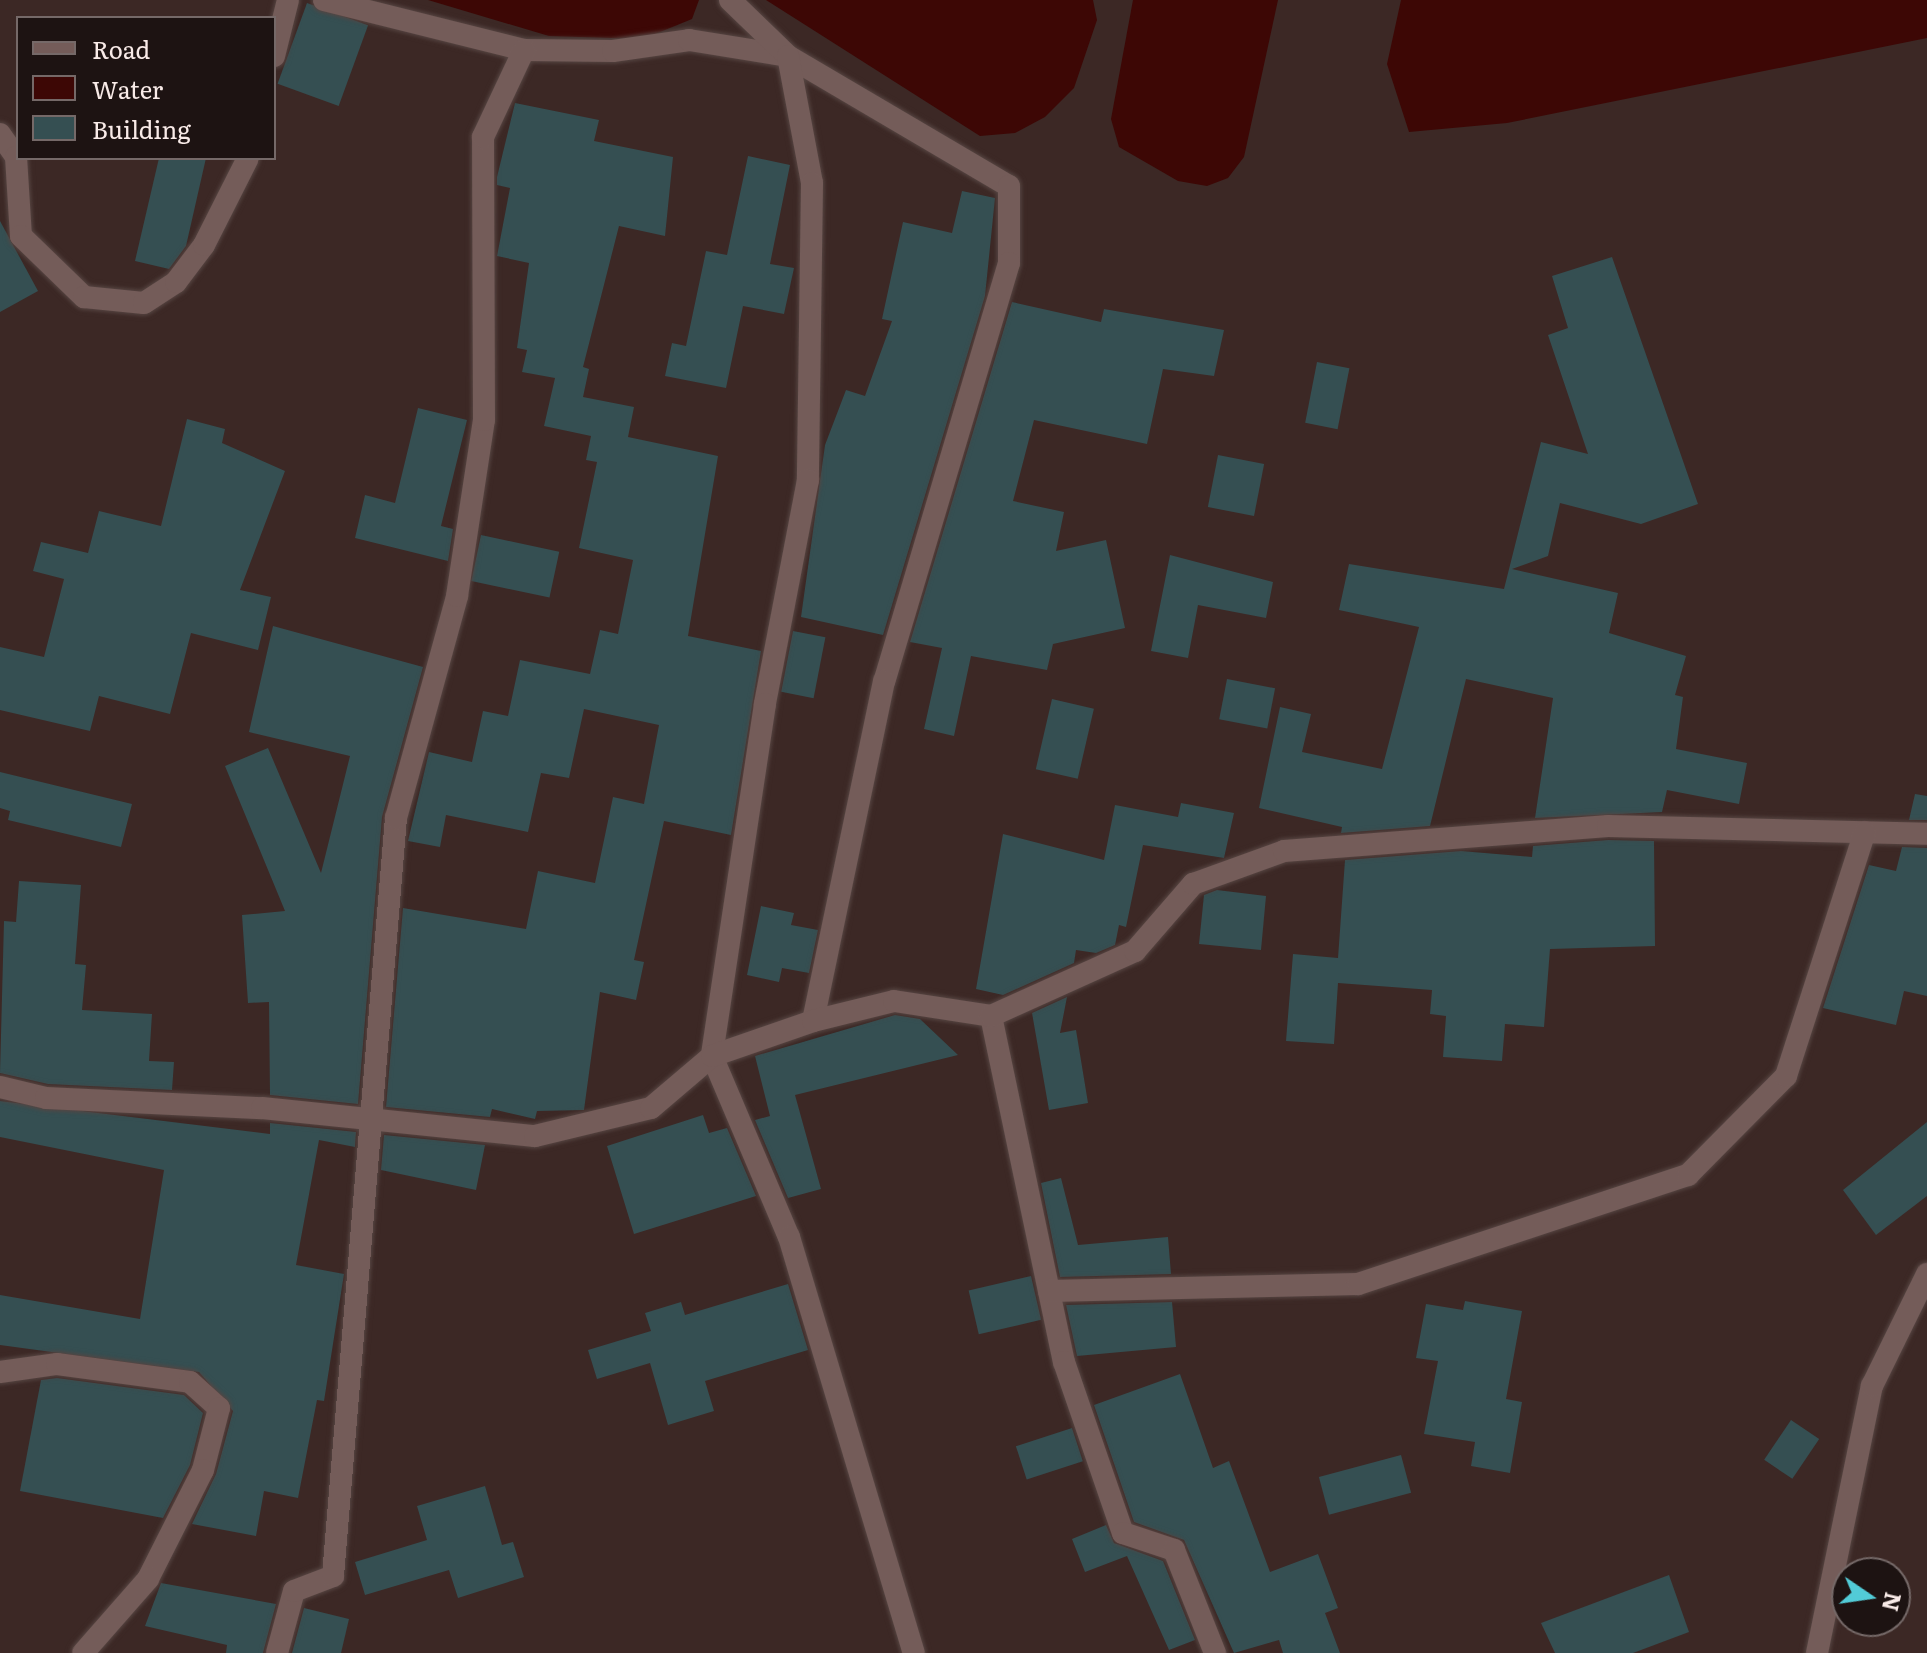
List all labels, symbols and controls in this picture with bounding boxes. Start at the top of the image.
legend [16,16,276,160]
text: Road [92,31,150,66]
text: Water [92,71,163,106]
text: Building [92,111,191,146]
north arrow [1831,1557,1911,1637]
text: N [1875,1589,1911,1615]

